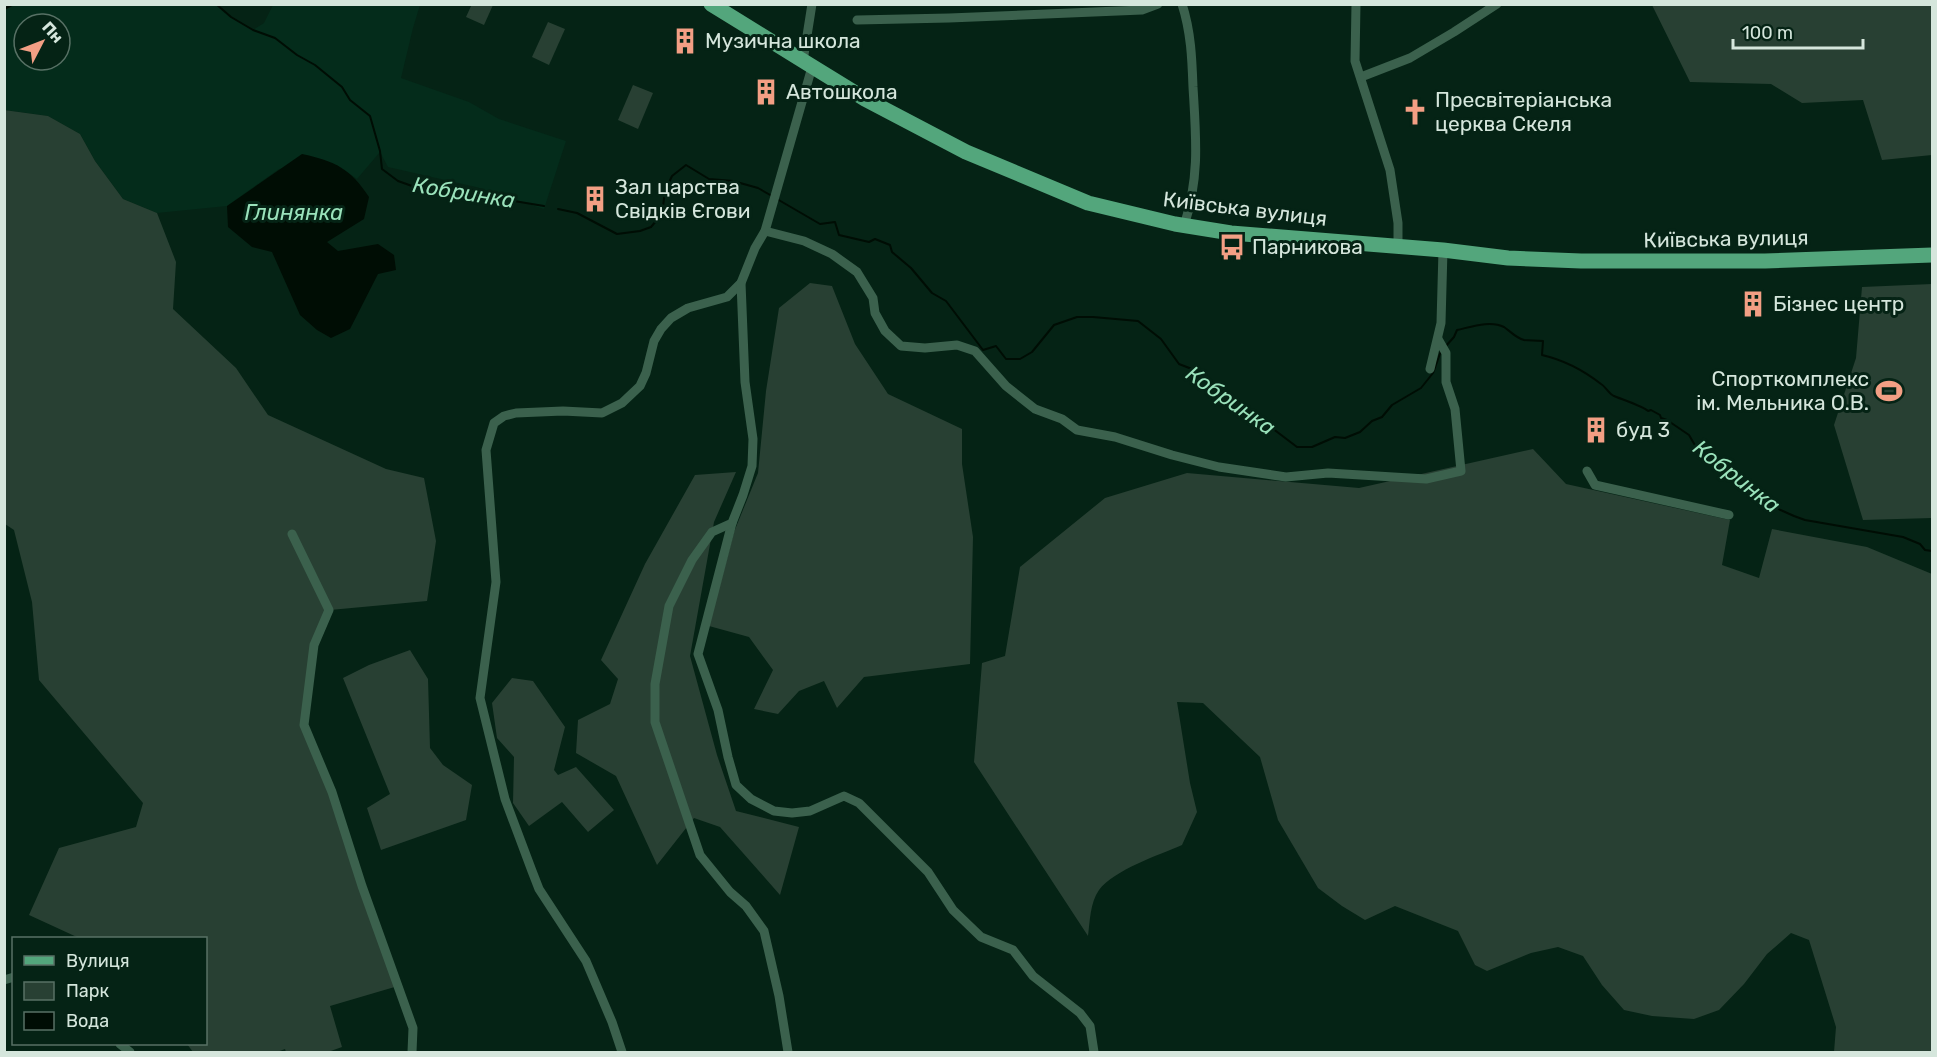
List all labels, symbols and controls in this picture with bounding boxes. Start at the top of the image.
north arrow [12,12,72,72]
scale bar [1733,12,1864,50]
text: Пн [38,18,67,47]
text: 100 m [1742,22,1793,44]
building icon: Музична школа [670,26,700,56]
place label: Музична школа [705,28,861,53]
building icon: Автошкола [751,77,781,107]
place label: Автошкола [786,79,898,104]
place label: Пресвітеріанська церква Скеля [1435,87,1612,136]
church icon: Пресвітеріанська церква Скеля [1400,97,1430,127]
water label: Кобринка [411,171,517,214]
place label: Зал царства Свідків Єгови [615,174,751,223]
building icon: Зал царства Свідків Єгови [580,184,610,214]
street label: Київська вулиця [1162,186,1329,231]
water label: Глинянка [245,199,343,226]
street label: Київська вулиця [1643,225,1809,252]
bus stop icon: Парникова [1217,232,1247,262]
place label: Парникова [1252,234,1363,259]
building icon: Бізнес центр [1738,289,1768,319]
place label: Бізнес центр [1773,291,1904,316]
water label: Кобринка [1181,360,1281,441]
place label: Спорткомплекс ім. Мельника О.В. [1696,366,1869,415]
sports icon: Спорткомплекс ім. Мельника О.В. [1874,376,1904,406]
building icon: буд 3 [1581,415,1611,445]
place label: буд 3 [1616,417,1670,442]
water label: Кобринка [1688,434,1786,519]
legend [12,937,207,1045]
text: Вулиця [66,950,130,972]
text: Парк [66,980,110,1002]
text: Вода [66,1010,109,1032]

